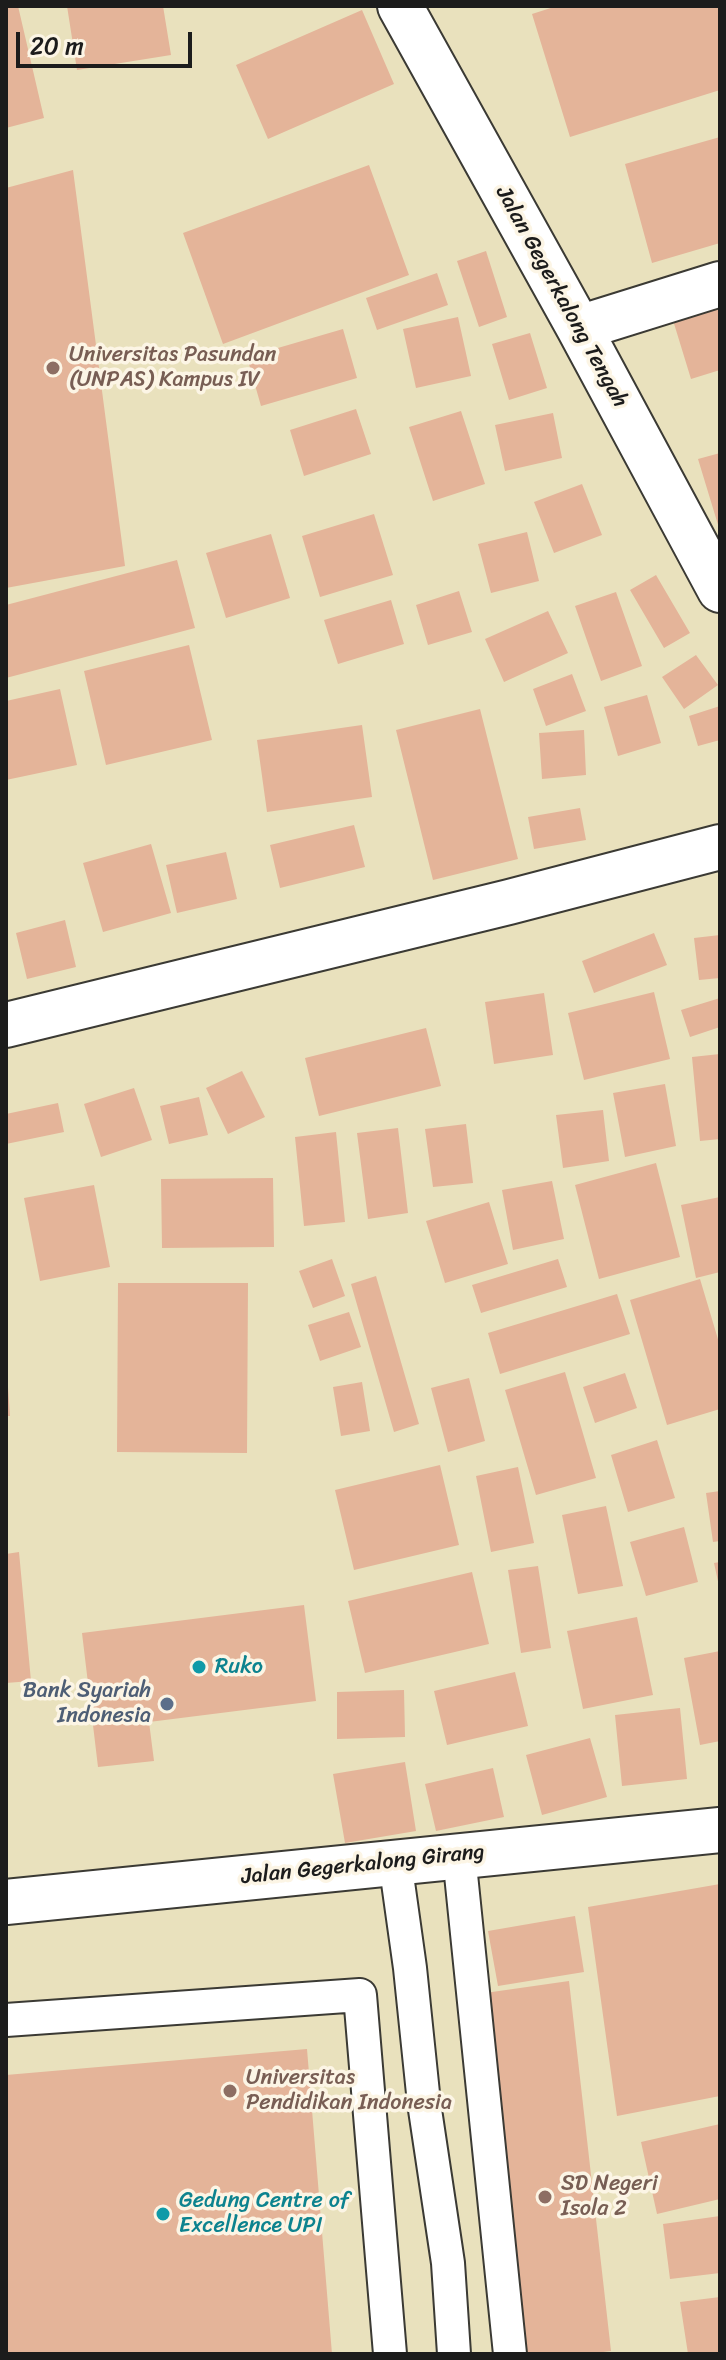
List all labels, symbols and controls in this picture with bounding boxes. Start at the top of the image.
scale bar [20,16,196,66]
text: 20 m [30,25,84,67]
street label: Jalan Gegerkalong Tengah [489,182,633,412]
place label: Universitas Pasundan (UNPAS) Kampus IV [69,342,276,394]
marker: Universitas Pasundan (UNPAS) Kampus IV [44,359,62,377]
place label: Ruko [215,1654,263,1680]
marker: Ruko [190,1658,208,1676]
place label: Bank Syariah Indonesia [23,1678,151,1730]
marker: Bank Syariah Indonesia [158,1695,176,1713]
street label: Jalan Gegerkalong Girang [240,1839,486,1891]
place label: Universitas Pendidikan Indonesia [246,2065,452,2116]
marker: Universitas Pendidikan Indonesia [221,2082,239,2100]
place label: SD Negeri Isola 2 [561,2171,658,2222]
place label: Gedung Centre of Excellence UPI [179,2188,350,2240]
marker: SD Negeri Isola 2 [536,2188,554,2206]
marker: Gedung Centre of Excellence UPI [154,2205,172,2223]

